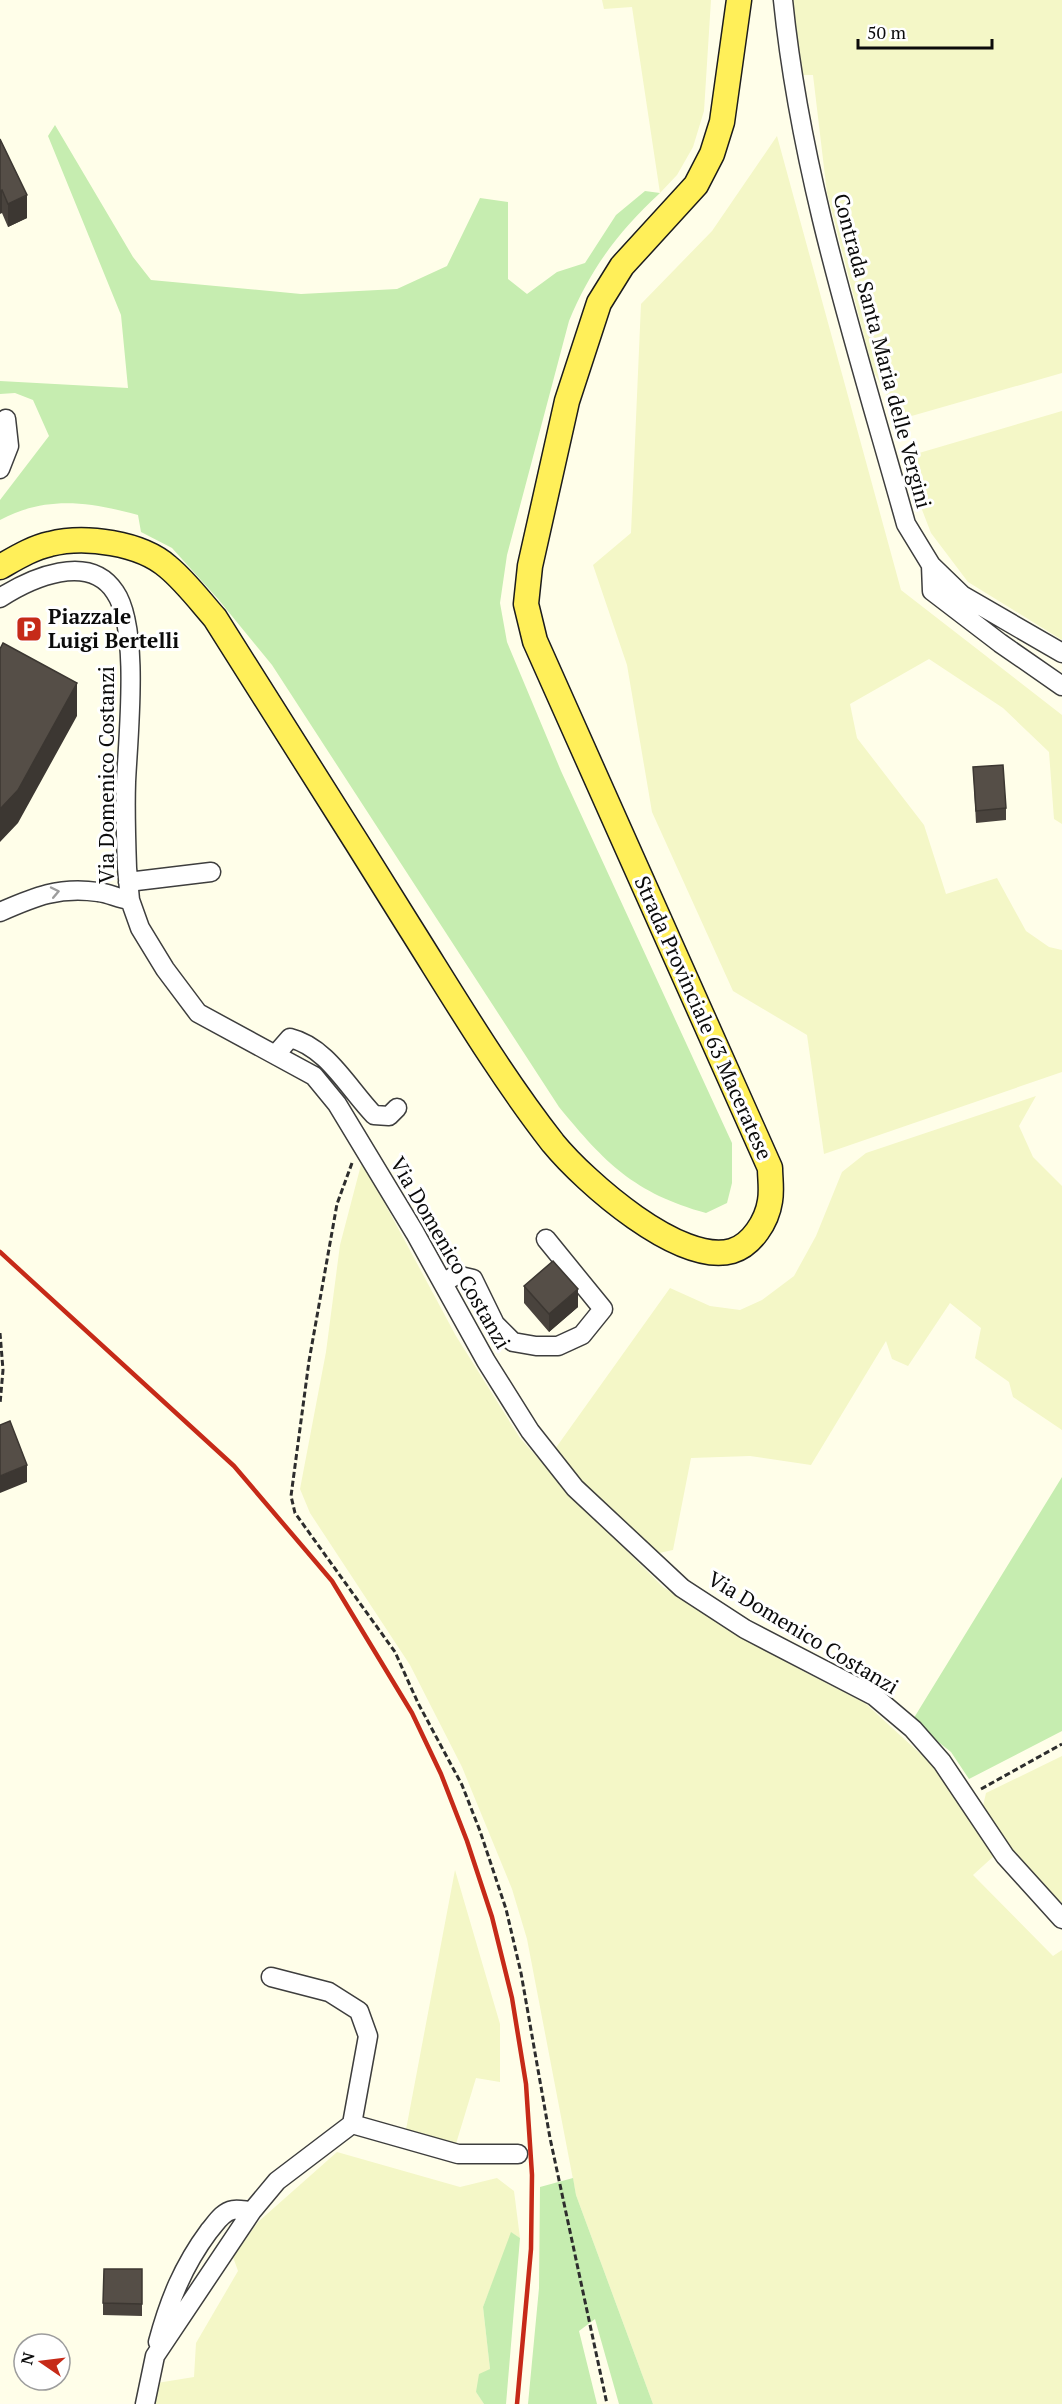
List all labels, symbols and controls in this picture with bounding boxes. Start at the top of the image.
scale bar [858,12,992,50]
text: 50 m [867,20,907,44]
street label: Contrada Santa Maria delle Vergini [827,190,939,511]
place label: Piazzale Luigi Bertelli [48,602,179,654]
parking icon: Piazzale Luigi Bertelli [14,614,44,644]
street label: Via Domenico Costanzi [92,666,120,884]
street label: Strada Provinciale 63 Maceratese [628,871,779,1164]
one-way arrow [50,886,60,899]
street label: Via Domenico Costanzi [384,1151,517,1354]
street label: Via Domenico Costanzi [703,1564,904,1700]
north arrow [12,2332,72,2392]
text: N [15,2350,40,2367]

